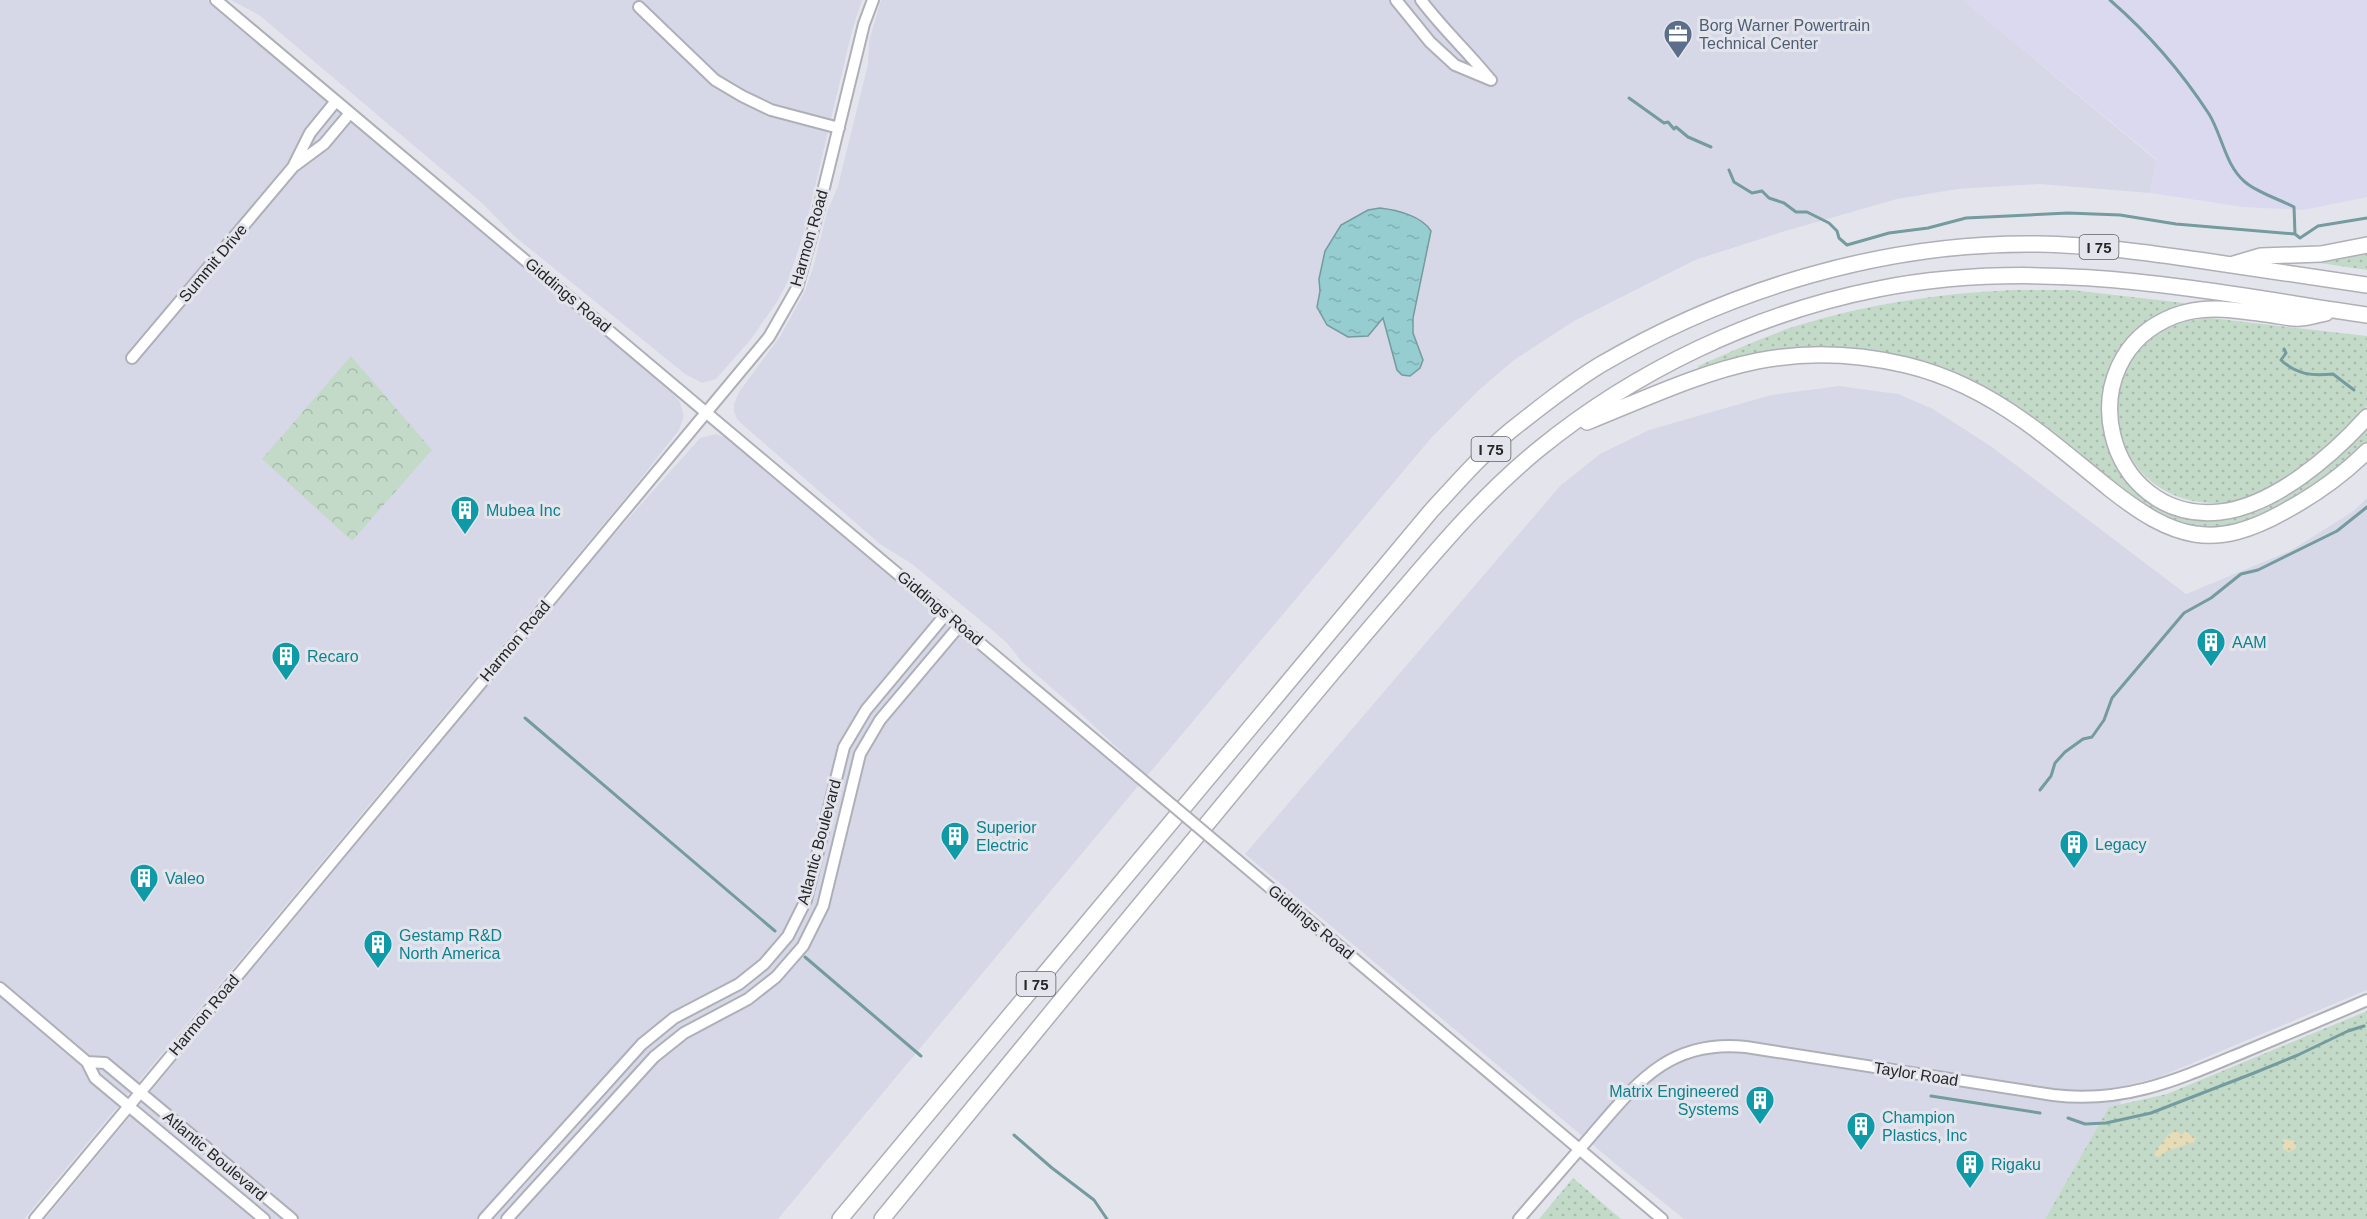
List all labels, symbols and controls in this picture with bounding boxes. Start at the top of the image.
place label: Borg Warner Powertrain Technical Center [1699,17,1870,52]
office icon: Borg Warner Powertrain Technical Center [1662,18,1694,60]
street label: Harmon Road [787,188,831,288]
street label: Summit Drive [176,221,250,305]
road number: I 75 [2080,235,2118,259]
street label: Giddings Road [522,254,614,336]
road number: I 75 [1472,437,1510,461]
building icon: Mubea Inc [449,494,481,536]
place label: Mubea Inc [486,502,561,519]
street label: Giddings Road [894,567,986,649]
street label: Harmon Road [476,597,554,685]
building icon: AAM [2195,626,2227,668]
place label: AAM [2232,634,2267,651]
building icon: Recaro [270,640,302,682]
place label: Recaro [307,648,359,665]
street label: Atlantic Boulevard [794,778,844,906]
place label: Superior Electric [976,819,1037,854]
building icon: Superior Electric [939,820,971,862]
building icon: Legacy [2058,828,2090,870]
place label: Legacy [2095,836,2147,853]
building icon: Valeo [128,862,160,904]
place label: Valeo [165,870,205,887]
street label: Giddings Road [1265,881,1357,963]
place label: Gestamp R&D North America [399,927,502,962]
building icon: Gestamp R&D North America [362,928,394,970]
street label: Harmon Road [165,971,243,1059]
road number: I 75 [1016,972,1056,996]
street label: Taylor Road [1873,1059,1959,1089]
place label: Matrix Engineered Systems [1609,1083,1739,1118]
building icon: Matrix Engineered Systems [1744,1084,1776,1126]
street label: Atlantic Boulevard [160,1108,270,1204]
place label: Champion Plastics, Inc [1882,1109,1967,1144]
building icon: Champion Plastics, Inc [1845,1110,1877,1152]
building icon: Rigaku [1954,1148,1986,1190]
place label: Rigaku [1991,1156,2041,1173]

